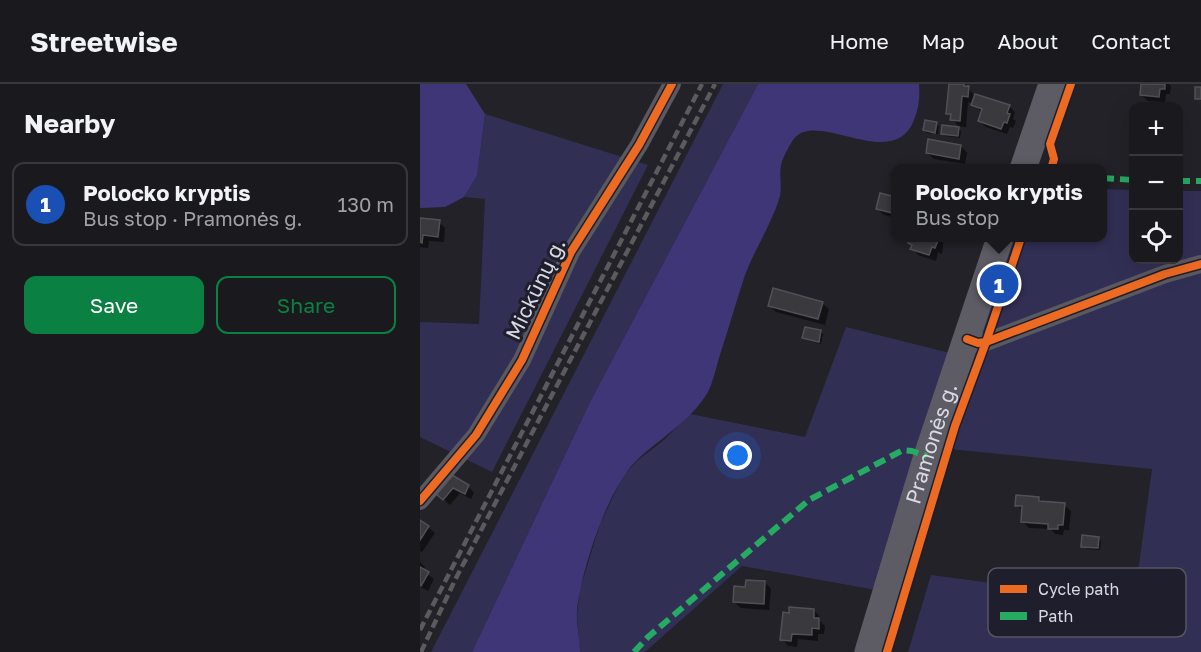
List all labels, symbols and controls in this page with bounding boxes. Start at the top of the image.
text: Streetwise [30,25,178,58]
text: Home [829,28,889,54]
text: Map [922,28,965,54]
text: About [998,28,1058,54]
text: Contact [1091,28,1171,54]
map controls [1129,102,1183,264]
button: + [1129,102,1183,156]
text: Nearby [24,108,115,139]
button: − [1129,156,1183,210]
popup [891,164,1107,242]
text: Polocko kryptis [915,178,1083,205]
text: Polocko kryptis [83,179,251,206]
text: 1 [40,192,51,216]
text: 130 m [338,192,394,216]
text: Bus stop [915,205,999,229]
text: Bus stop · Pramonės g. [83,206,303,230]
button: locate [1129,210,1183,264]
street label: Mickūnų g. [499,234,571,344]
pin: 1 [980,262,1018,306]
button: Save [24,276,204,334]
button: Share [216,276,396,334]
street label: Pramonės g. [899,379,963,507]
your location [723,441,752,470]
legend [988,568,1186,637]
text: Cycle path [1038,579,1119,599]
text: Path [1038,606,1073,626]

